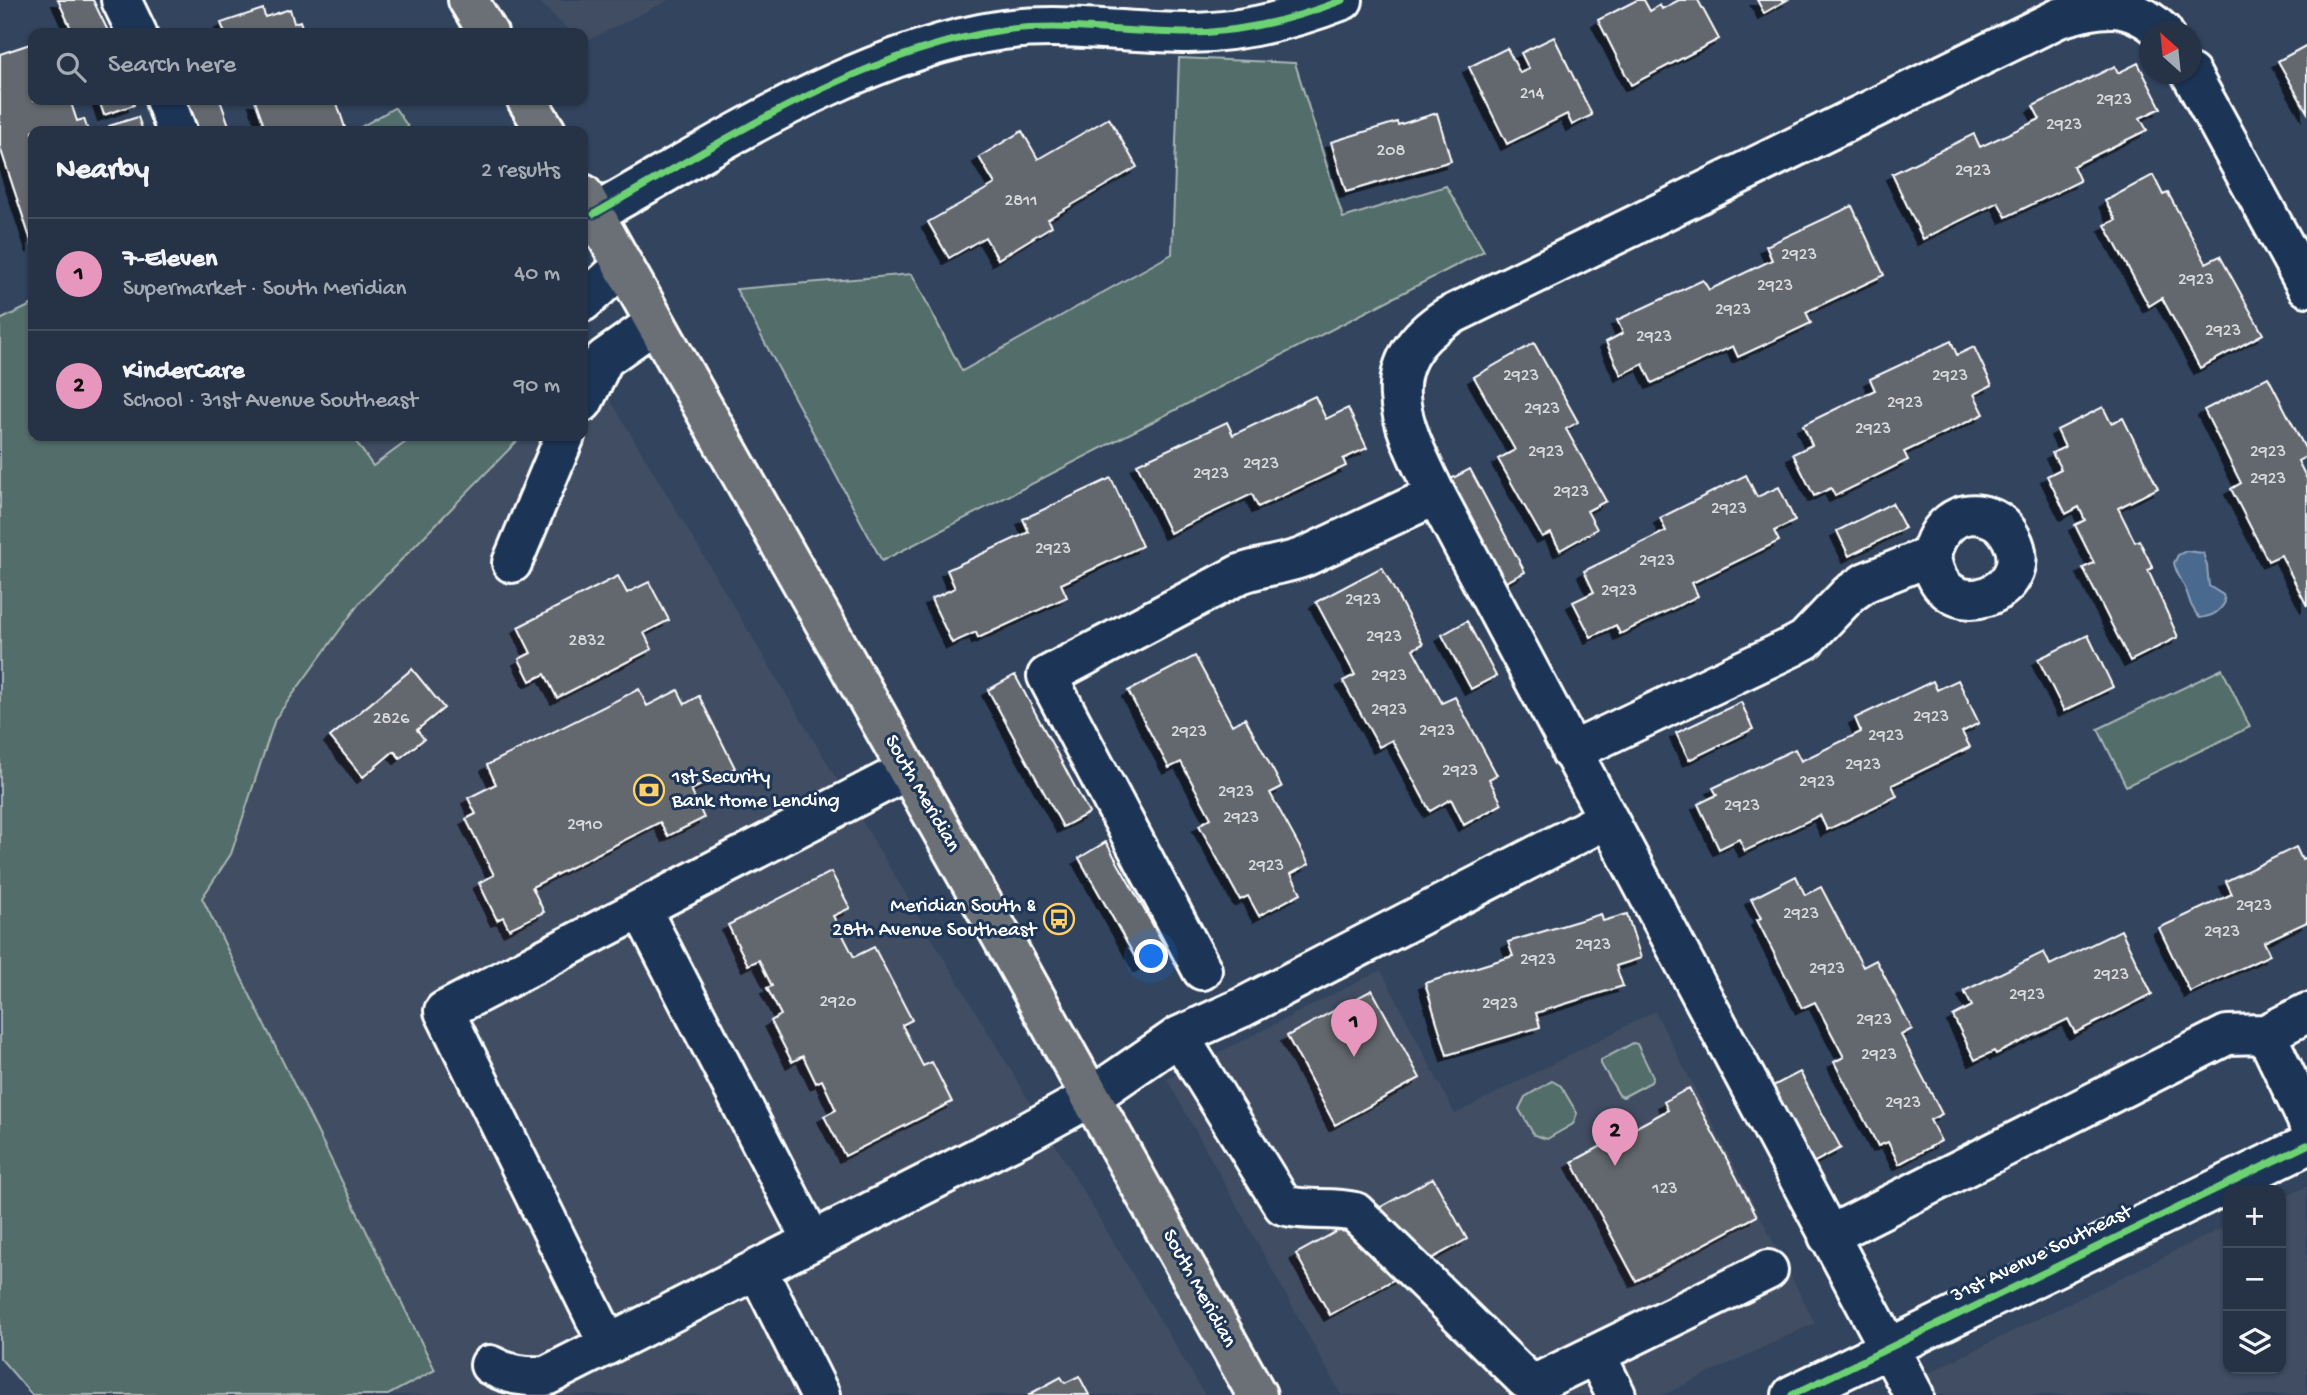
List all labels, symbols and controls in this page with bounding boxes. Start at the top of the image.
north arrow [2139,21,2202,84]
search box [28,28,588,105]
icon: search [52,48,90,86]
text: Search here [108,51,236,82]
house number: 214 [1520,84,1545,105]
house number: 2923 [2096,90,2132,111]
house number: 2923 [2046,115,2082,136]
house number: 208 [1377,141,1406,162]
text: Nearby [56,154,149,189]
text: 2 results [481,158,560,185]
house number: 2923 [1955,161,1991,182]
house number: 2811 [1004,191,1038,212]
text: 7-Eleven [123,245,217,276]
house number: 2923 [1781,245,1817,266]
text: 1 [74,261,84,288]
text: 40 m [514,261,560,288]
house number: 2923 [2178,270,2214,291]
text: Supermarket · South Meridian [123,276,406,303]
house number: 2923 [1757,276,1793,297]
house number: 2923 [1715,300,1751,321]
house number: 2923 [2205,321,2241,342]
house number: 2923 [1636,327,1672,348]
text: KinderCare [123,357,244,388]
house number: 2923 [1503,366,1539,387]
house number: 2923 [1932,366,1968,387]
text: 2 [73,373,85,400]
text: 90 m [514,373,560,400]
text: School · 31st Avenue Southeast [123,388,418,415]
house number: 2923 [1887,393,1923,414]
house number: 2923 [1524,399,1560,420]
house number: 2923 [1855,419,1891,440]
house number: 2923 [1528,442,1564,463]
house number: 2923 [2250,442,2286,463]
house number: 2923 [1243,454,1279,475]
house number: 2923 [1193,464,1229,485]
house number: 2923 [2250,469,2286,490]
house number: 2923 [1553,482,1589,503]
house number: 2923 [1711,499,1747,520]
house number: 2923 [1035,539,1071,560]
house number: 2923 [1639,551,1675,572]
house number: 2923 [1601,581,1637,602]
house number: 2923 [1345,590,1381,611]
house number: 2923 [1366,627,1402,648]
house number: 2832 [569,631,606,652]
house number: 2923 [1371,666,1407,687]
house number: 2923 [1371,700,1407,721]
house number: 2923 [1913,707,1949,728]
house number: 2826 [373,709,410,730]
house number: 2923 [1419,721,1455,742]
house number: 2923 [1171,722,1207,743]
house number: 2923 [1868,726,1904,747]
street label: South Meridian [877,731,965,857]
house number: 2923 [1845,755,1881,776]
house number: 2923 [1442,761,1478,782]
place label: 1st Security Bank Home Lending [671,766,840,815]
house number: 2923 [1799,772,1835,793]
bank icon: 1st Security Bank Home Lending [632,773,666,807]
house number: 2923 [1218,782,1254,803]
house number: 2923 [1724,796,1760,817]
house number: 2923 [1223,808,1259,829]
house number: 2910 [567,815,603,836]
house number: 2923 [1248,856,1284,877]
place label: Meridian South & 28th Avenue Southeast [832,895,1038,944]
house number: 2923 [2236,896,2272,917]
bus stop icon: Meridian South & 28th Avenue Southeast [1042,902,1076,936]
house number: 2923 [1783,904,1819,925]
house number: 2923 [2204,922,2240,943]
house number: 2923 [1575,935,1611,956]
your location [1134,939,1168,973]
house number: 2923 [1520,950,1556,971]
house number: 2923 [1809,959,1845,980]
house number: 2923 [2093,965,2129,986]
house number: 2923 [2009,985,2045,1006]
house number: 2920 [820,992,856,1013]
house number: 2923 [1482,994,1518,1015]
pin: 1 [1331,999,1377,1057]
house number: 2923 [1856,1010,1892,1031]
house number: 2923 [1861,1045,1897,1066]
house number: 2923 [1885,1093,1921,1114]
pin: 2 [1592,1108,1638,1166]
house number: 123 [1651,1179,1678,1200]
map controls [2223,1185,2286,1374]
button: + [2223,1185,2286,1248]
street label: 31st Avenue Southeast [1947,1199,2139,1310]
street label: South Meridian [1155,1226,1241,1352]
button: − [2223,1248,2286,1311]
button: layers [2223,1311,2286,1374]

